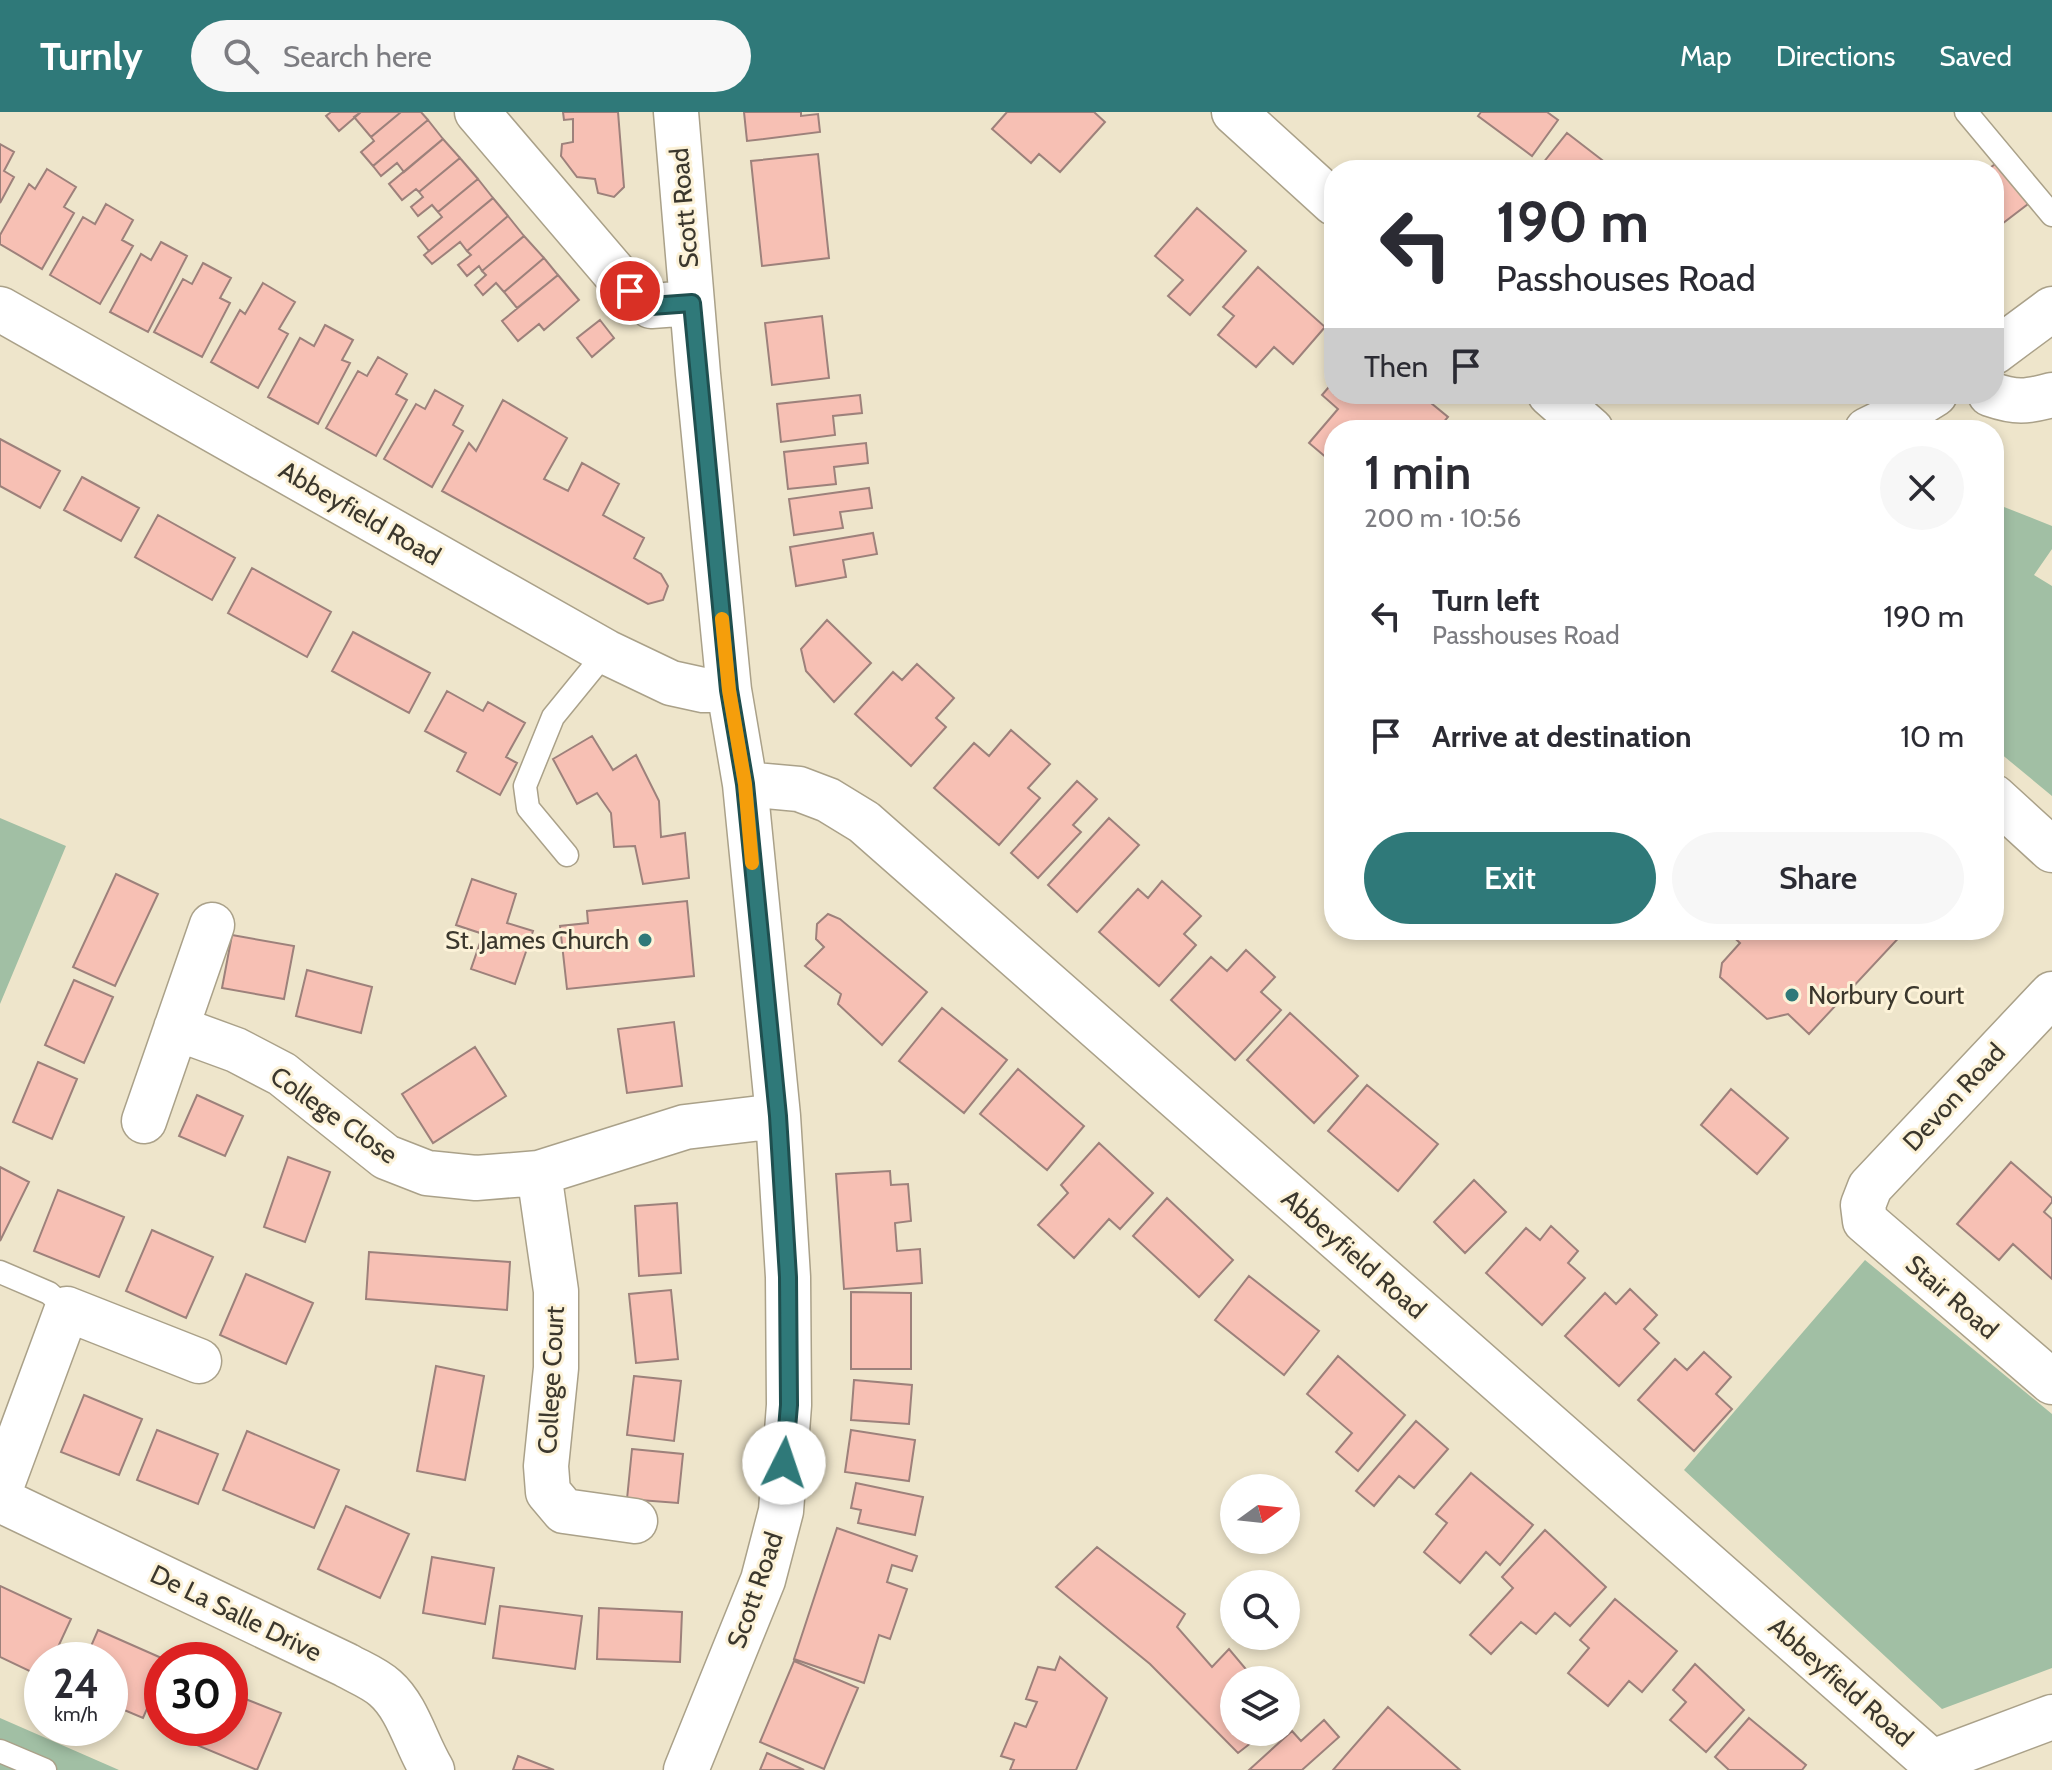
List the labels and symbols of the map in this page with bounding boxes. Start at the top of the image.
street label: Scott Road [663,146,705,270]
pin [596,257,664,325]
street label: Abbeyfield Road [273,454,447,572]
place label: St. James Church [445,924,629,956]
marker: St. James Church [636,931,654,949]
place label: Norbury Court [1808,979,1964,1011]
marker: Norbury Court [1783,986,1801,1004]
street label: Devon Road [1896,1037,2012,1157]
street label: College Close [264,1059,404,1171]
street label: Abbeyfield Road [1275,1182,1433,1326]
street label: Stair Road [1899,1248,2005,1346]
street label: College Court [531,1305,571,1455]
position arrow [742,1421,826,1505]
north arrow [1220,1474,1300,1554]
street label: Scott Road [720,1528,790,1652]
street label: De La Salle Drive [145,1558,327,1668]
street label: Abbeyfield Road [1762,1610,1920,1754]
speed limit sign: 30 [144,1642,248,1746]

